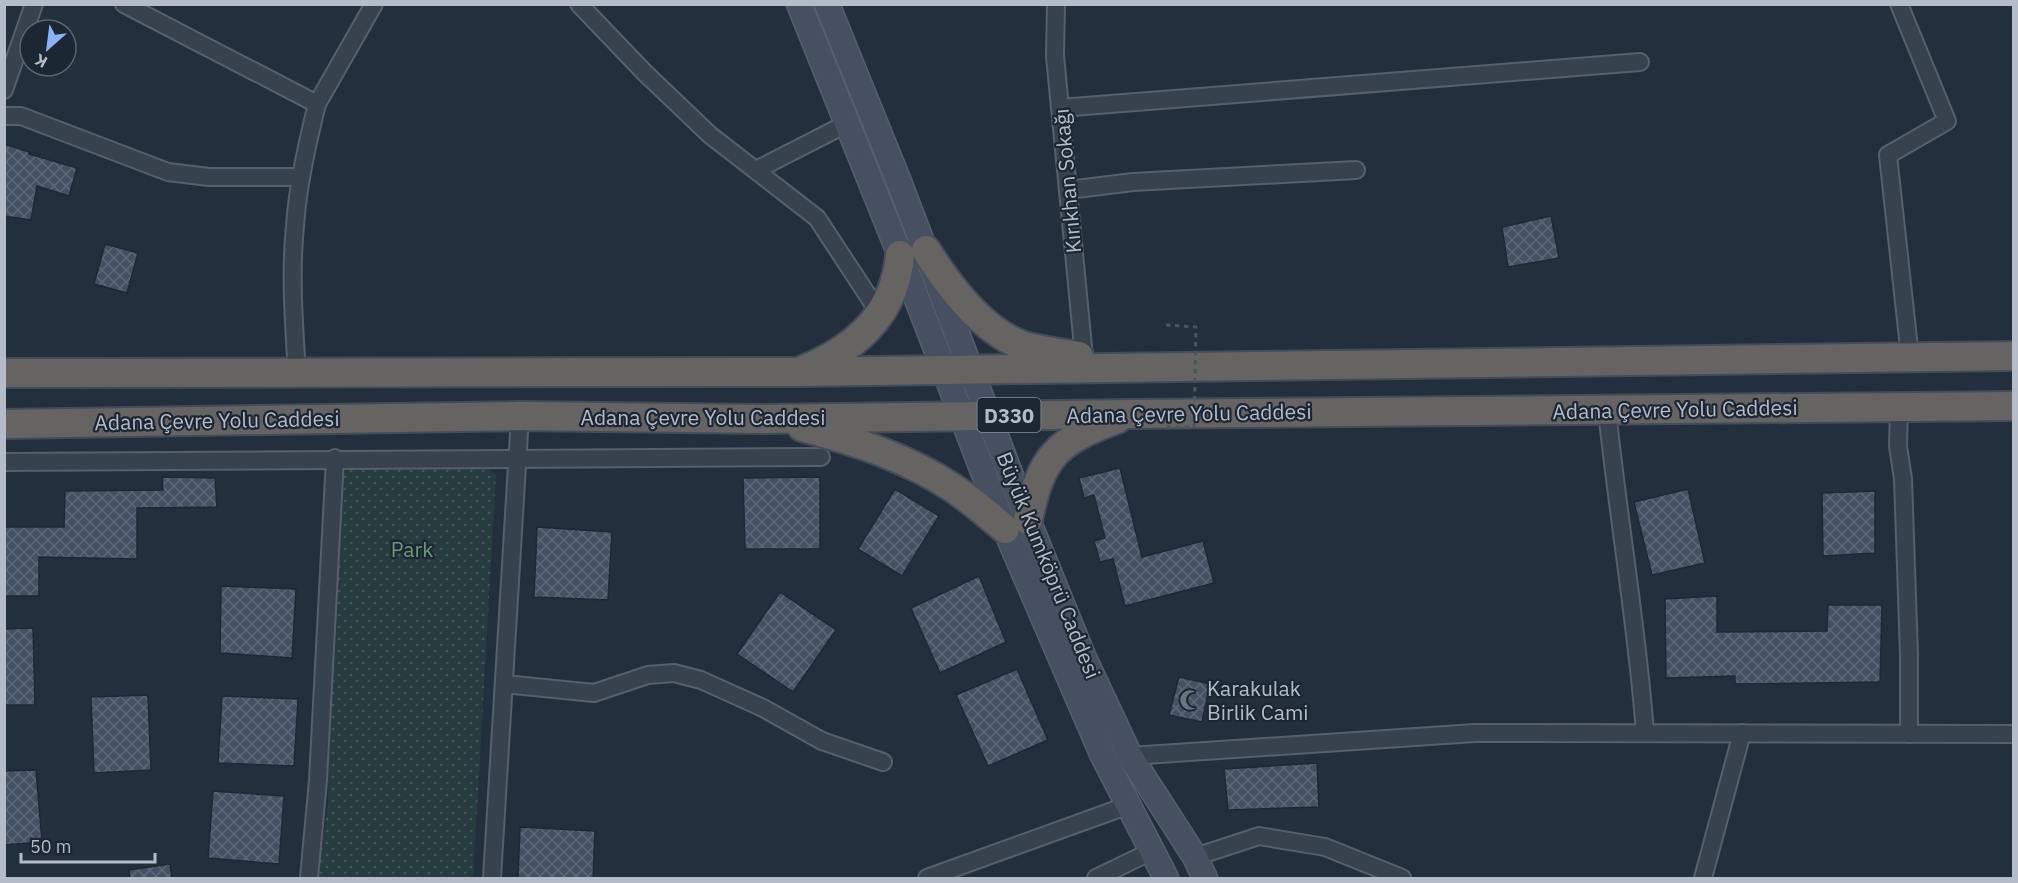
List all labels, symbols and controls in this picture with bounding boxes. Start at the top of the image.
north arrow [18,18,78,78]
text: K [31,50,51,73]
street label: Kırıkhan Sokağı [1047,108,1087,254]
street label: Adana Çevre Yolu Caddesi [1552,393,1798,425]
street label: Adana Çevre Yolu Caddesi [1066,397,1312,429]
road number: D330 [978,398,1040,432]
street label: Adana Çevre Yolu Caddesi [580,403,826,431]
street label: Adana Çevre Yolu Caddesi [94,404,340,436]
street label: Büyük Kumköprü Caddesi [991,447,1107,683]
park label: Park [391,535,433,563]
place label: Karakulak Birlik Cami [1207,674,1309,726]
mosque icon: Karakulak Birlik Cami [1178,688,1202,712]
scale bar [21,826,154,864]
text: 50 m [30,835,72,858]

